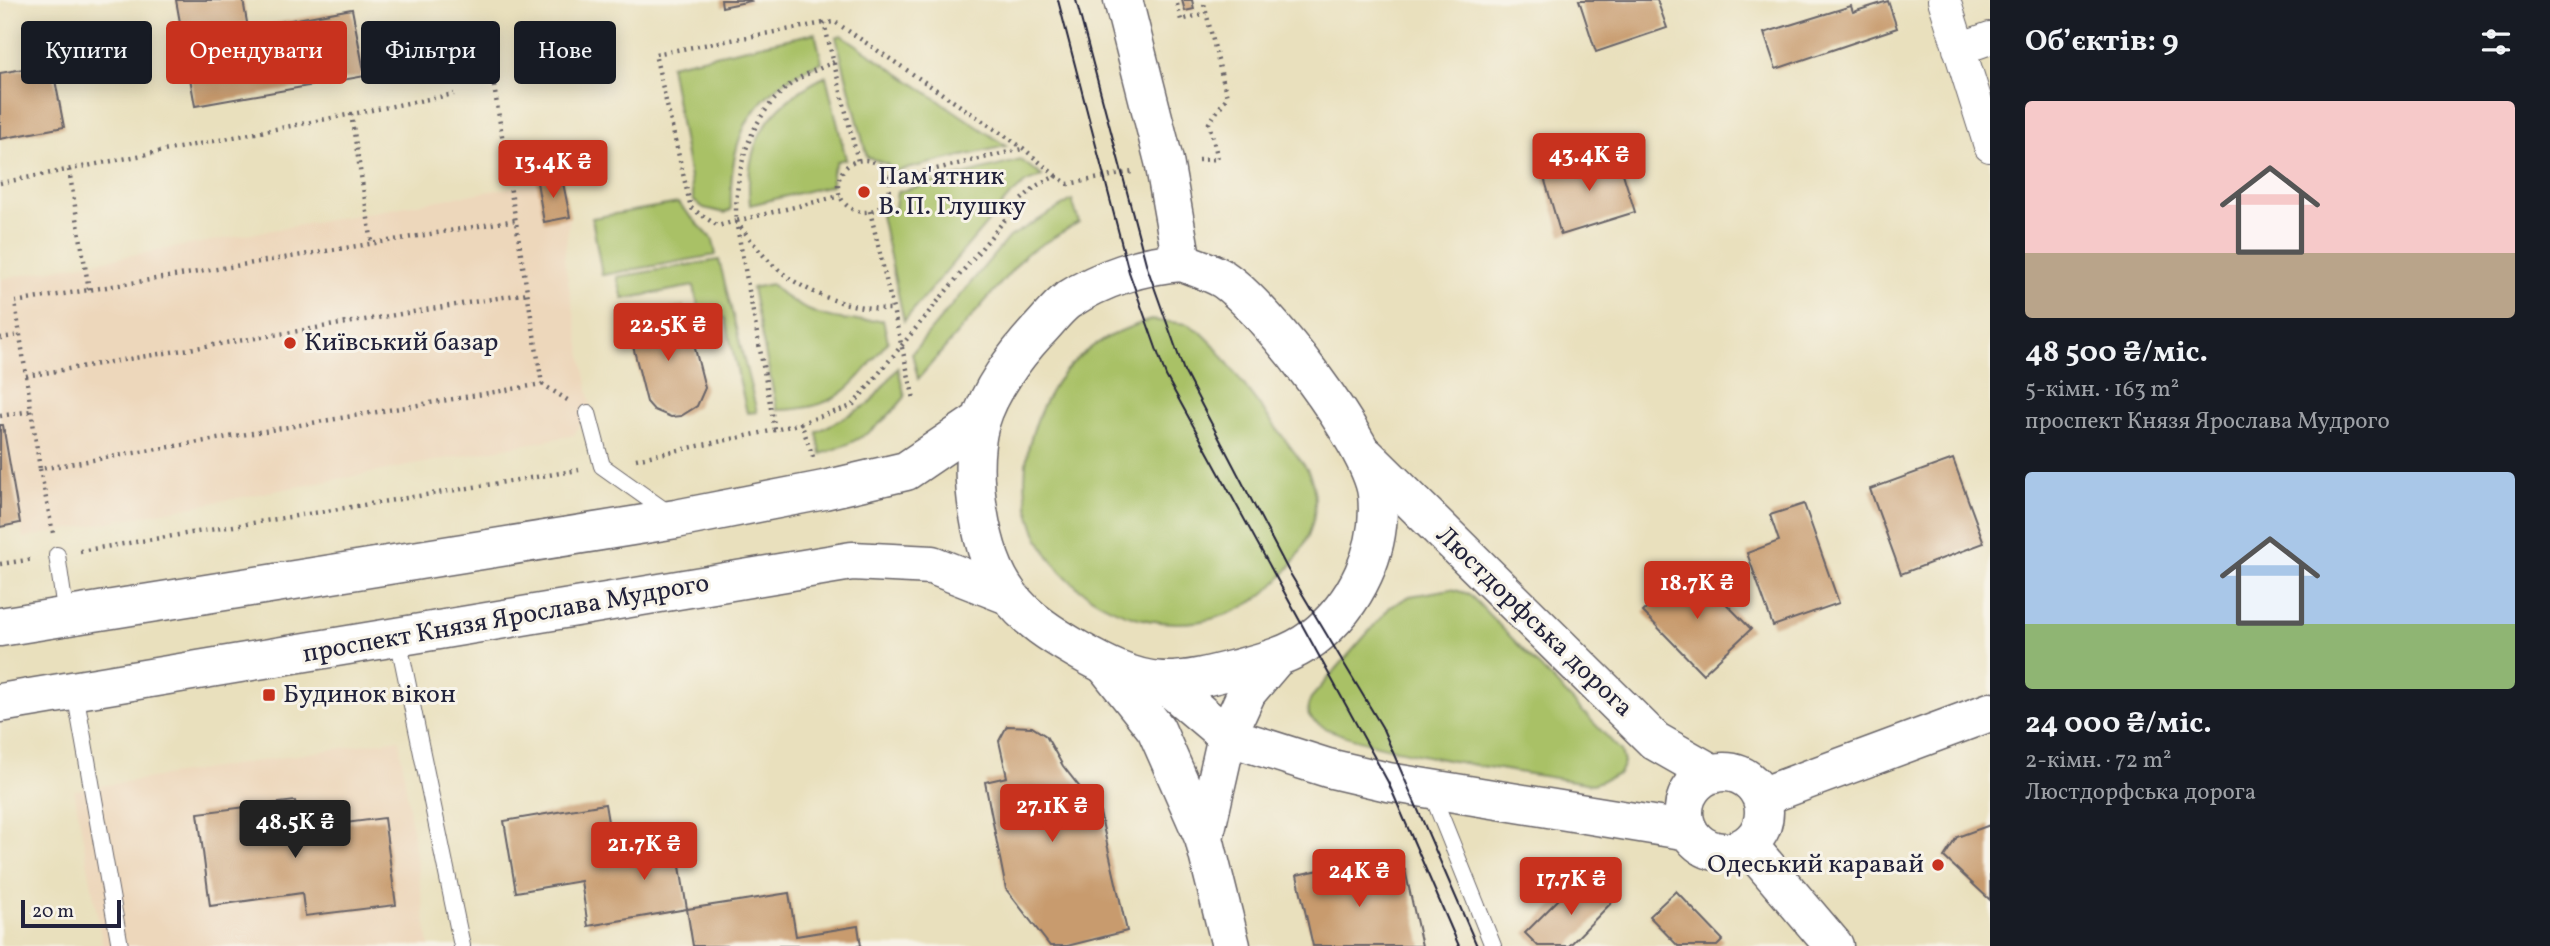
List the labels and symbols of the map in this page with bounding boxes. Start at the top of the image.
pin: 43.4K ₴ [1524,134,1654,193]
pin: 13.4K ₴ [488,140,618,200]
place label: Пам'ятник В. П. Глушку [878,159,1026,225]
marker: Пам'ятник В. П. Глушку [856,184,872,200]
pin: 22.5K ₴ [603,304,733,363]
place label: Київський базар [304,325,498,361]
marker: Київський базар [282,335,298,351]
street label: Люстдорфська дорога [1427,518,1641,726]
pin: 18.7K ₴ [1632,562,1762,621]
street label: проспект Князя Ярослава Мудрого [300,565,712,673]
place label: Будинок вікон [283,677,456,713]
marker: Будинок вікон [261,687,277,703]
pin: 27.1K ₴ [987,784,1117,844]
pin: 48.5K ₴ [230,800,360,860]
pin: 21.7K ₴ [579,822,709,882]
place label: Одеський каравай [1707,847,1924,883]
pin: 24K ₴ [1310,850,1408,909]
marker: Одеський каравай [1930,857,1946,873]
pin: 17.7K ₴ [1506,858,1636,917]
scale bar [21,897,121,929]

